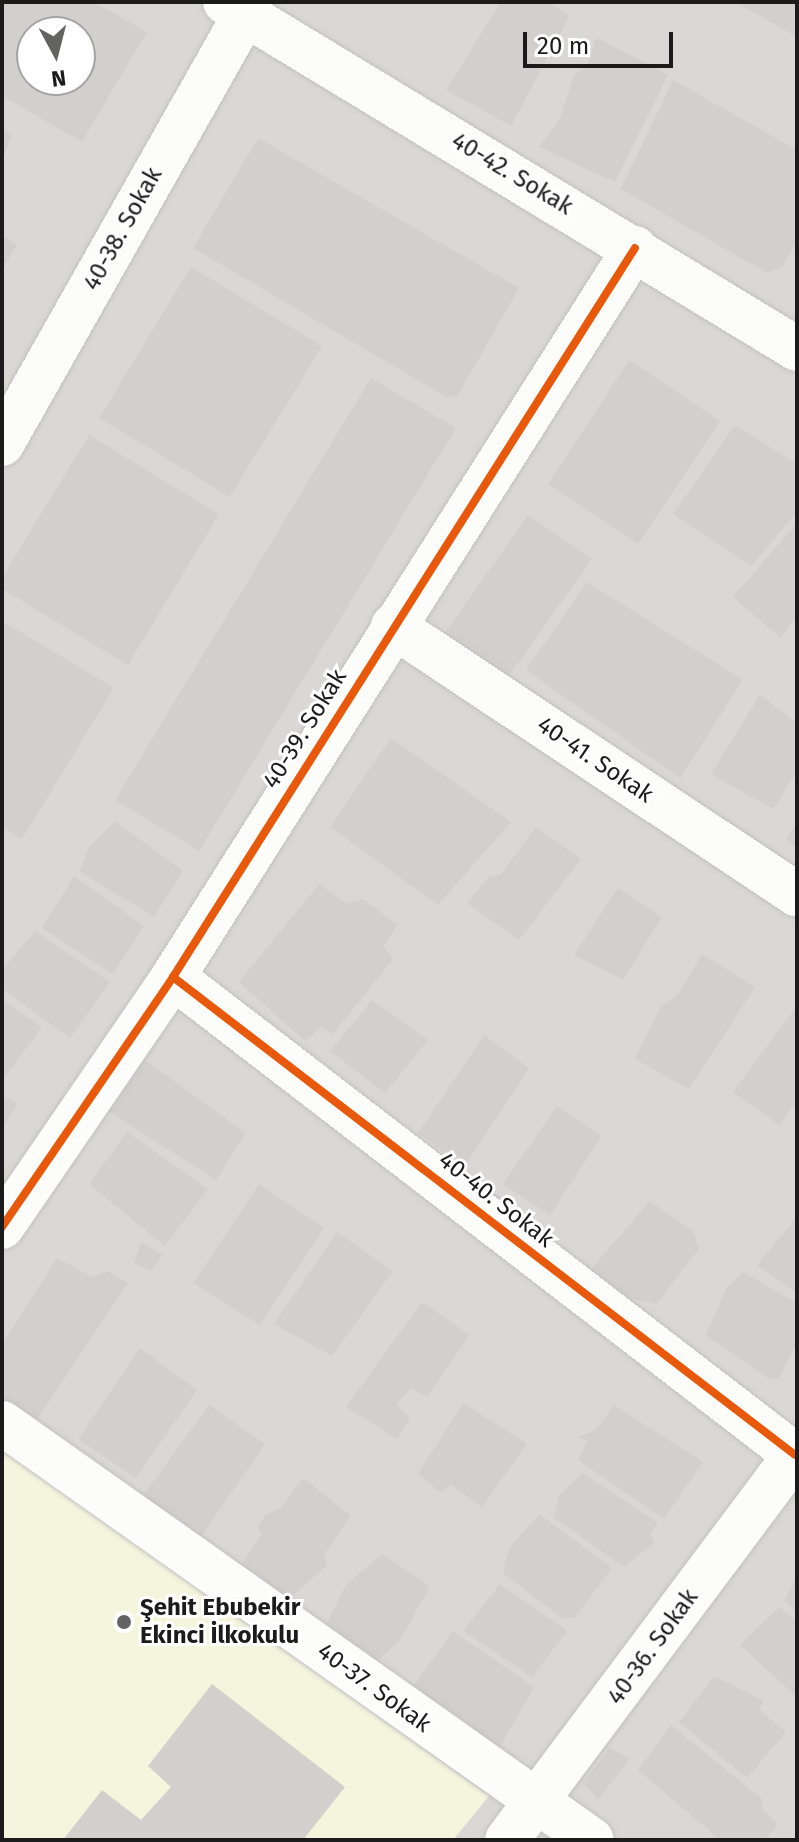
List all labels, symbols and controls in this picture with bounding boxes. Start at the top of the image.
north arrow [16,16,96,96]
scale bar [527,16,677,66]
text: 20 m [537,32,589,60]
text: N [50,64,68,93]
street label: 40-42. Sokak [446,127,578,221]
street label: 40-38. Sokak [77,163,169,295]
street label: 40-39. Sokak [257,664,353,794]
street label: 40-41. Sokak [531,711,659,809]
street label: 40-40. Sokak [433,1146,559,1254]
street label: 40-36. Sokak [601,1584,705,1710]
place label: Şehit Ebubekir Ekinci İlkokulu [140,1594,300,1650]
marker: Şehit Ebubekir Ekinci İlkokulu [115,1613,133,1631]
street label: 40-37. Sokak [312,1637,436,1739]

